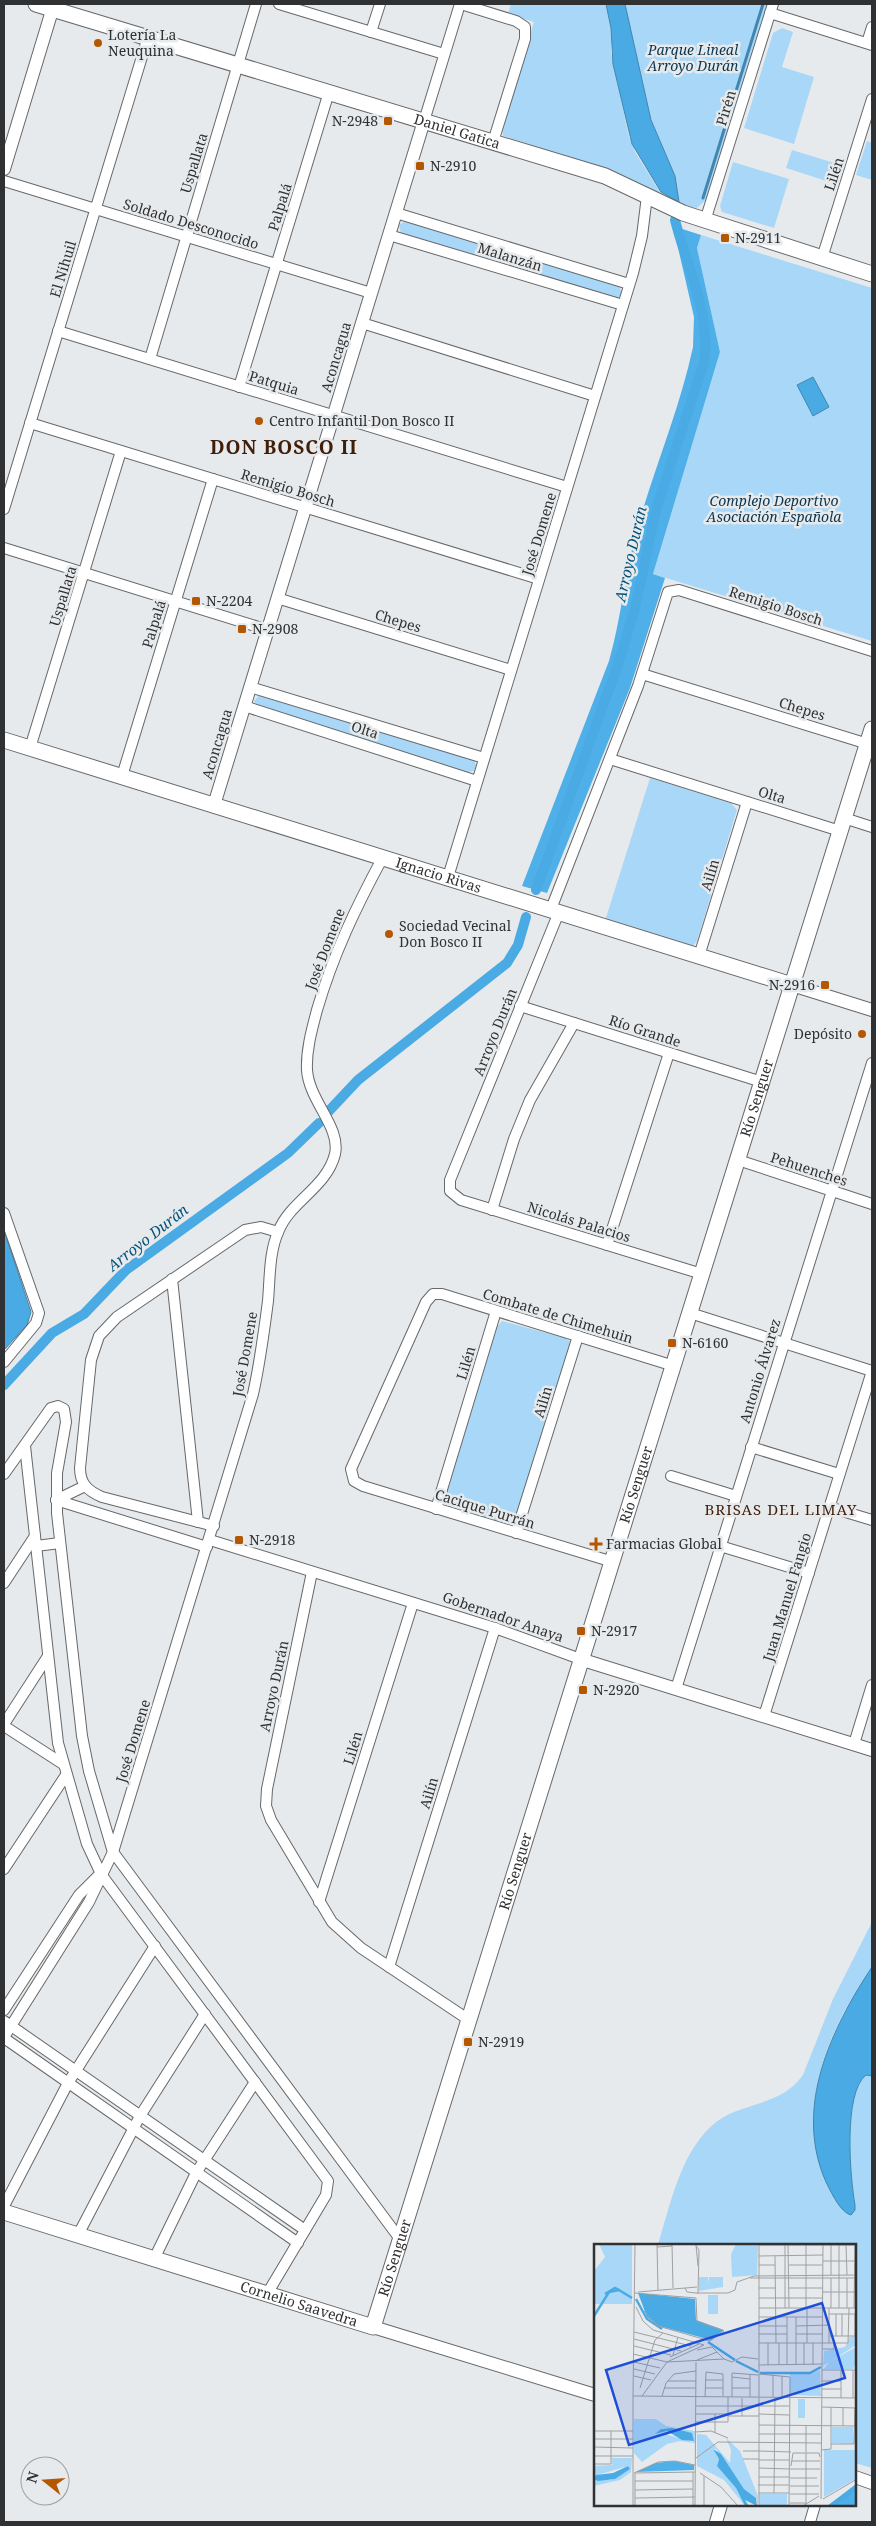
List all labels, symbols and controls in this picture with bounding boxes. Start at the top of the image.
place label: Lotería La Neuquina [108,25,177,60]
marker: Lotería La Neuquina [92,37,104,49]
park label: Parque Lineal Arroyo Durán [647,40,739,75]
street label: Pirén [711,88,740,128]
street label: Daniel Gatica [412,109,503,153]
place label: N-2948 [332,111,378,130]
marker: N-2948 [382,115,394,127]
street label: Uspallata [175,130,212,195]
street label: Lilén [819,155,848,193]
place label: N-2910 [430,156,476,175]
marker: N-2910 [414,160,426,172]
street label: Palpalá [263,180,296,233]
street label: Soldado Desconocido [121,194,261,253]
place label: N-2911 [735,228,781,247]
marker: N-2911 [719,232,731,244]
street label: El Nihuil [45,237,80,300]
street label: Malanzán [476,238,545,275]
street label: Aconcagua [316,319,355,394]
street label: Patquia [247,366,301,399]
place label: Centro Infantil Don Bosco II [269,411,454,430]
marker: Centro Infantil Don Bosco II [253,415,265,427]
district label: DON BOSCO II [210,434,358,460]
street label: Remigio Bosch [239,464,338,511]
street label: José Domene [517,490,560,579]
park label: Complejo Deportivo Asociación Española [706,491,842,526]
water label: Arroyo Durán [609,504,651,604]
street label: Uspallata [44,563,81,628]
street label: Remigio Bosch [727,581,826,630]
place label: N-2204 [206,591,252,610]
marker: N-2204 [190,595,202,607]
street label: Palpalá [137,597,170,650]
street label: Chepes [373,605,424,637]
place label: N-2908 [252,619,298,638]
marker: N-2908 [236,623,248,635]
street label: Chepes [777,693,828,725]
street label: Aconcagua [197,706,236,781]
street label: Olta [349,716,381,743]
street label: Olta [756,781,788,808]
street label: Ignacio Rivas [393,852,484,897]
street label: Ailín [696,857,723,893]
street label: José Domene [300,905,349,993]
place label: Sociedad Vecinal Don Bosco II [399,916,512,951]
marker: Sociedad Vecinal Don Bosco II [383,928,395,940]
place label: N-2916 [769,975,815,994]
marker: N-2916 [819,979,831,991]
street label: Arroyo Durán [468,985,521,1078]
street label: Río Grande [607,1010,684,1051]
place label: Depósito [794,1024,852,1043]
marker: Depósito [856,1028,868,1040]
street label: Río Senguer [735,1056,777,1139]
street label: Pehuenches [768,1147,850,1190]
street label: Nicolás Palacios [525,1197,633,1246]
water label: Arroyo Durán [102,1199,192,1276]
street label: Combate de Chimehuin [481,1284,636,1347]
street label: José Domene [228,1310,261,1399]
street label: Antonio Álvarez [735,1316,784,1426]
place label: N-6160 [682,1333,728,1352]
marker: N-6160 [666,1337,678,1349]
street label: Lilén [451,1344,480,1382]
street label: Ailín [529,1384,556,1420]
street label: Río Senguer [615,1443,657,1526]
street label: Cacique Purrán [433,1484,537,1533]
district label: BRISAS DEL LIMAY [705,1499,857,1519]
place label: N-2918 [249,1530,295,1549]
street label: Juan Manuel Fangio [758,1530,815,1664]
marker: N-2918 [233,1534,245,1546]
place label: Farmacias Global [606,1534,722,1553]
marker: Farmacias Global [590,1538,602,1550]
street label: Gobernador Anaya [440,1587,566,1646]
place label: N-2917 [591,1621,637,1640]
marker: N-2917 [575,1625,587,1637]
street label: Arroyo Durán [255,1639,292,1733]
place label: N-2920 [593,1680,639,1699]
marker: N-2920 [577,1684,589,1696]
street label: José Domene [111,1697,154,1786]
street label: Lilén [338,1729,367,1767]
street label: Ailín [415,1775,442,1811]
street label: Río Senguer [494,1830,536,1912]
place label: N-2919 [478,2032,524,2051]
marker: N-2919 [462,2036,474,2048]
street label: Río Senguer [373,2216,415,2299]
inset map [594,2244,856,2506]
street label: Cornelio Saavedra [238,2276,360,2331]
north arrow [20,2456,70,2506]
text: N [21,2469,43,2485]

